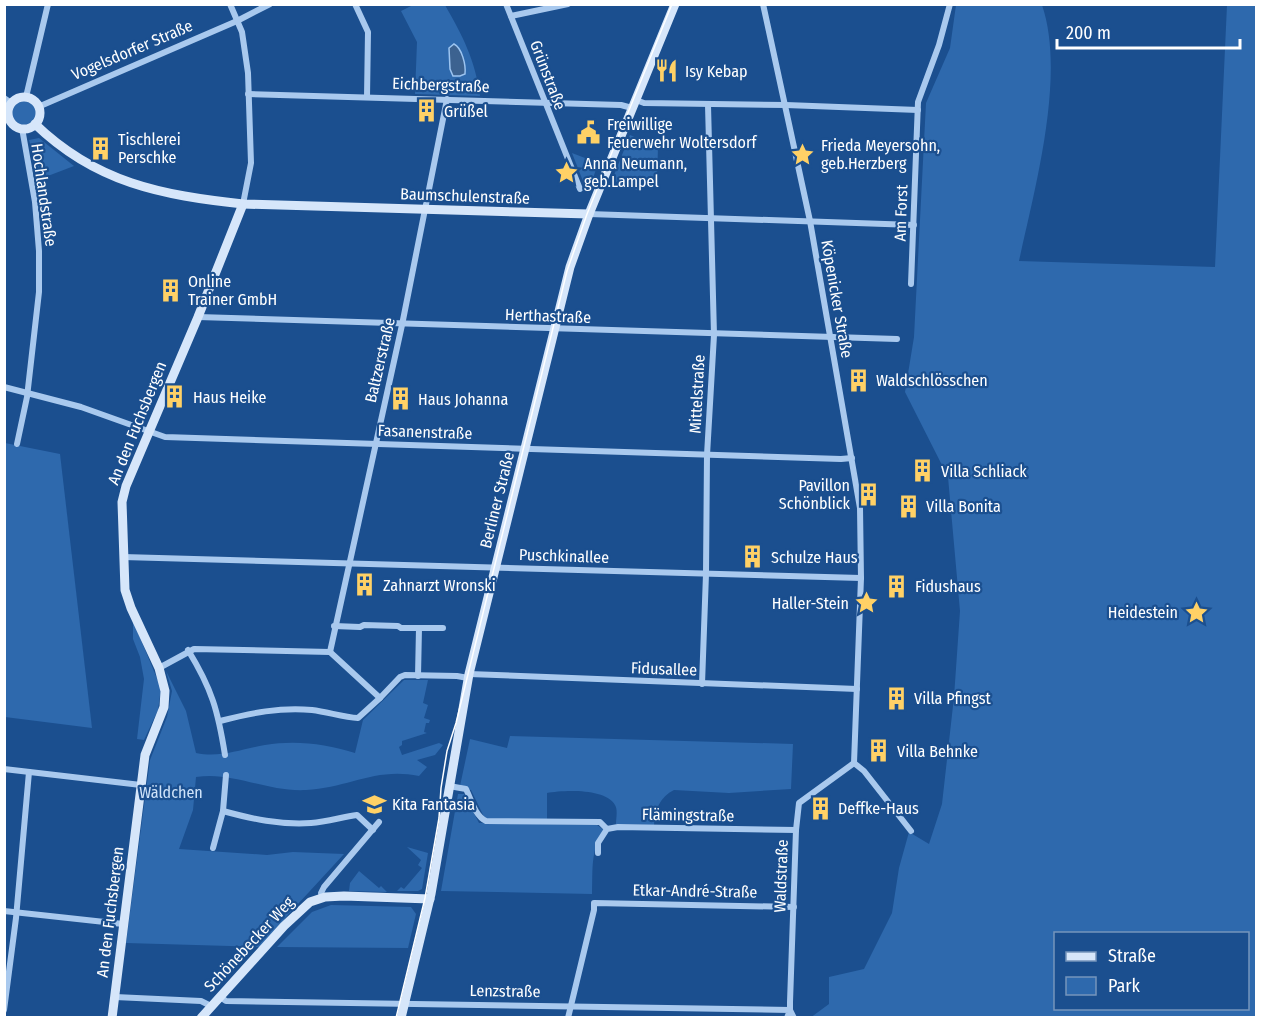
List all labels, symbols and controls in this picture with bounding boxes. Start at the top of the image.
scale bar [1057,12,1240,50]
street label: Vogelsdorfer Straße [69,16,195,84]
text: 200 m [1066,22,1111,44]
street label: Grünstraße [526,38,570,113]
restaurant icon: Isy Kebap [654,58,680,84]
place label: Isy Kebap [685,62,748,81]
street label: Eichbergstraße [392,74,490,96]
building icon: Grüßel [413,98,439,124]
place label: Grüßel [444,102,488,121]
place label: Freiwillige Feuerwehr Woltersdorf [607,115,757,152]
public building icon: Freiwillige Feuerwehr Woltersdorf [576,120,602,146]
place label: Tischlerei Perschke [118,130,181,167]
building icon: Tischlerei Perschke [87,135,113,161]
place label: Frieda Meyersohn, geb.Herzberg [821,136,940,173]
place icon: Frieda Meyersohn, geb.Herzberg [790,141,816,167]
street label: Hochlandstraße [27,142,61,248]
place label: Anna Neumann, geb.Lampel [584,154,687,191]
place icon: Anna Neumann, geb.Lampel [553,159,579,185]
street label: Baumschulenstraße [400,184,530,208]
street label: Am Forst [891,184,912,242]
street label: Köpenicker Straße [817,239,857,360]
place label: Online Trainer GmbH [188,272,277,309]
building icon: Online Trainer GmbH [157,277,183,303]
street label: Herthastraße [505,305,591,327]
street label: Baltzerstraße [361,315,399,404]
street label: Mittelstraße [685,354,709,434]
street label: An den Fuchsbergen [104,358,170,488]
building icon: Waldschlösschen [845,367,871,393]
place label: Waldschlösschen [876,371,988,390]
building icon: Haus Heike [162,384,188,410]
building icon: Haus Johanna [387,386,413,412]
place label: Haus Heike [193,388,266,407]
place label: Haus Johanna [418,390,508,409]
street label: Fasanenstraße [377,421,473,443]
street label: Berliner Straße [476,450,518,550]
building icon: Villa Schliack [910,458,936,484]
place label: Villa Schliack [941,462,1027,481]
place label: Pavillon Schönblick [779,476,851,513]
building icon: Pavillon Schönblick [855,481,881,507]
building icon: Villa Bonita [895,493,921,519]
place label: Villa Bonita [926,497,1001,516]
building icon: Schulze Haus [740,544,766,570]
street label: Puschkinallee [519,545,610,567]
place label: Schulze Haus [771,548,858,567]
building icon: Zahnarzt Wronski [352,572,378,598]
building icon: Fidushaus [884,573,910,599]
place label: Zahnarzt Wronski [383,576,496,595]
place label: Fidushaus [915,577,981,596]
place icon: Haller-Stein [854,590,880,616]
place label: Haller-Stein [772,594,849,613]
place icon: Heidestein [1183,599,1209,625]
place label: Heidestein [1108,603,1178,622]
street label: Fidusallee [631,658,697,680]
building icon: Villa Pfingst [883,685,909,711]
place label: Villa Pfingst [914,689,992,708]
building icon: Villa Behnke [866,738,892,764]
place label: Villa Behnke [897,742,978,761]
park label: Wäldchen [139,783,203,802]
school or university icon: Kita Fantasia [361,791,387,817]
place label: Kita Fantasia [392,795,475,814]
building icon: Deffke-Haus [807,795,833,821]
place label: Deffke-Haus [838,799,919,818]
street label: Flämingstraße [642,805,734,825]
street label: Waldstraße [770,839,792,913]
street label: An den Fuchsbergen [93,846,127,978]
street label: Etkar-André-Straße [633,880,758,902]
street label: Schönebecker Weg [200,892,298,995]
legend [1054,932,1249,1010]
text: Straße [1108,945,1156,967]
text: Park [1108,975,1141,997]
street label: Lenzstraße [469,981,541,1001]

